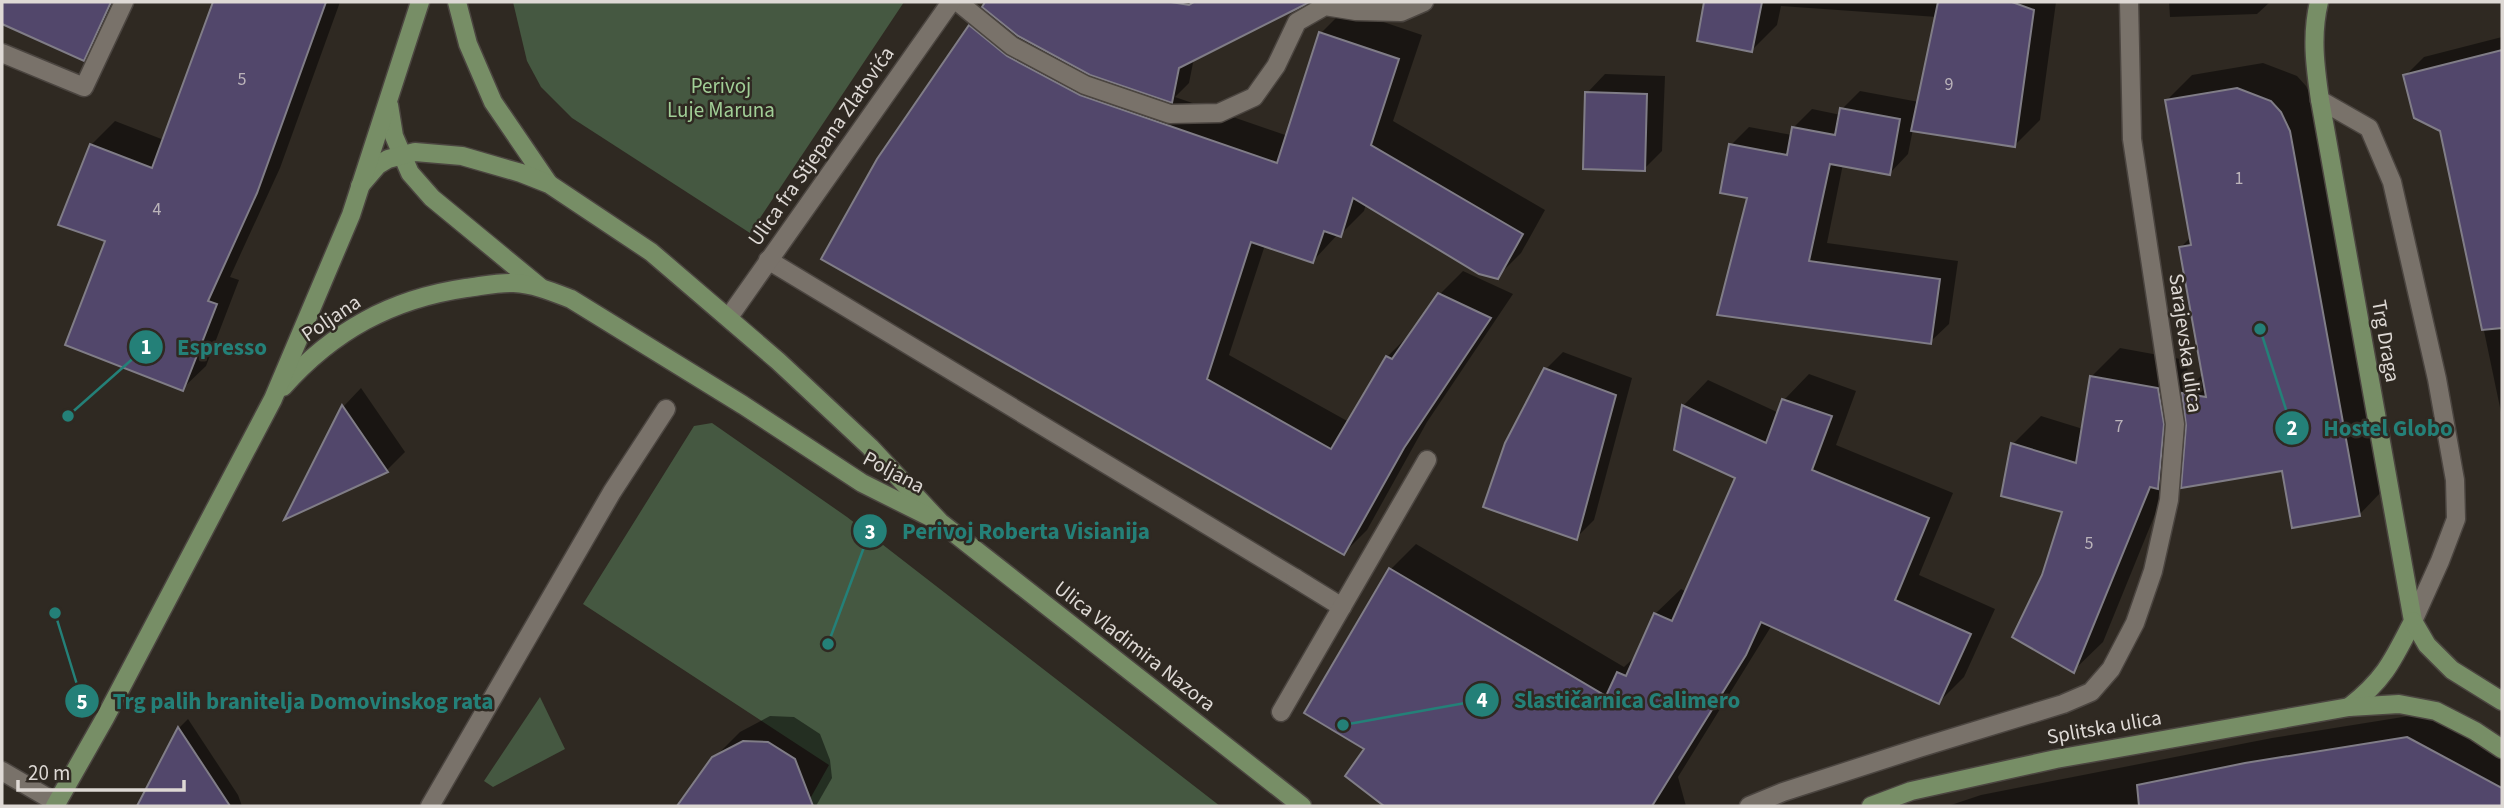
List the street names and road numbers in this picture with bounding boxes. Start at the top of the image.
street label: Ulica fra Stjepana Zlatovića [741,40,901,252]
street label: Sarajevska ulica [2161,271,2211,415]
street label: Poljana [295,287,367,349]
street label: Trg Draga [2364,297,2408,385]
street label: Poljana [858,443,930,501]
street label: Ulica Vladimira Nazora [1048,573,1222,719]
street label: Splitska ulica [2044,702,2164,752]

